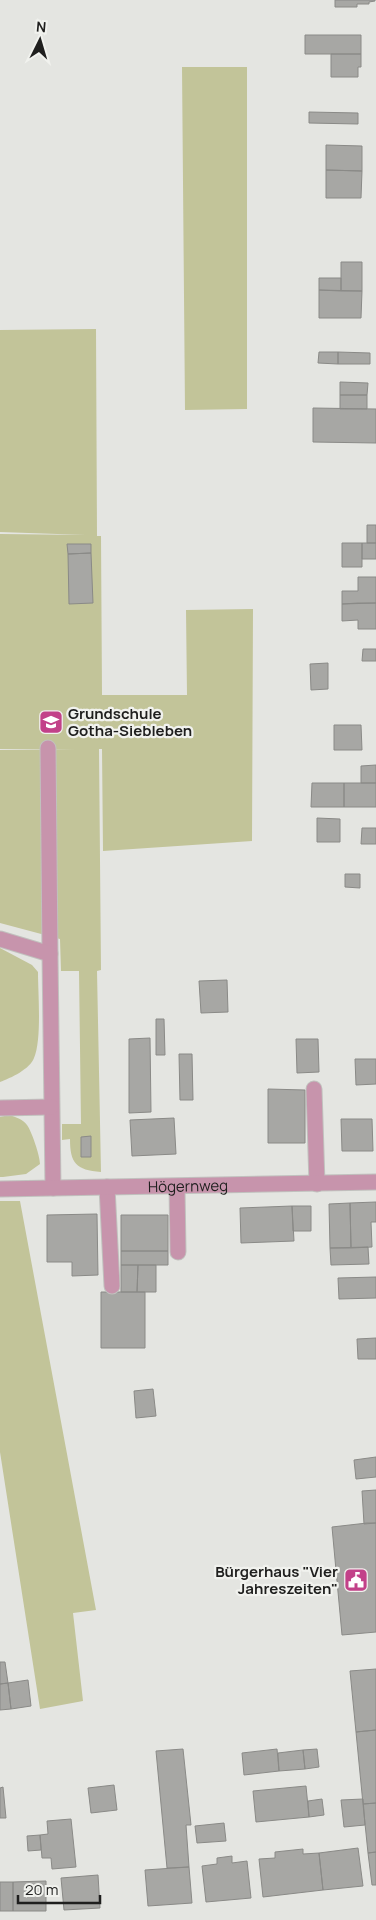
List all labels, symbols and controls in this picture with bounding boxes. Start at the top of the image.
north arrow [15,15,65,65]
text: N [35,17,47,36]
place label: Grundschule Gotha-Siebleben [68,703,192,741]
school or university icon: Grundschule Gotha-Siebleben [38,709,64,735]
street label: Högernweg [148,1174,228,1197]
place label: Bürgerhaus "Vier Jahreszeiten" [215,1561,338,1599]
public building icon: Bürgerhaus "Vier Jahreszeiten" [343,1567,369,1593]
scale bar [18,1872,100,1904]
text: 20 m [25,1879,58,1900]

